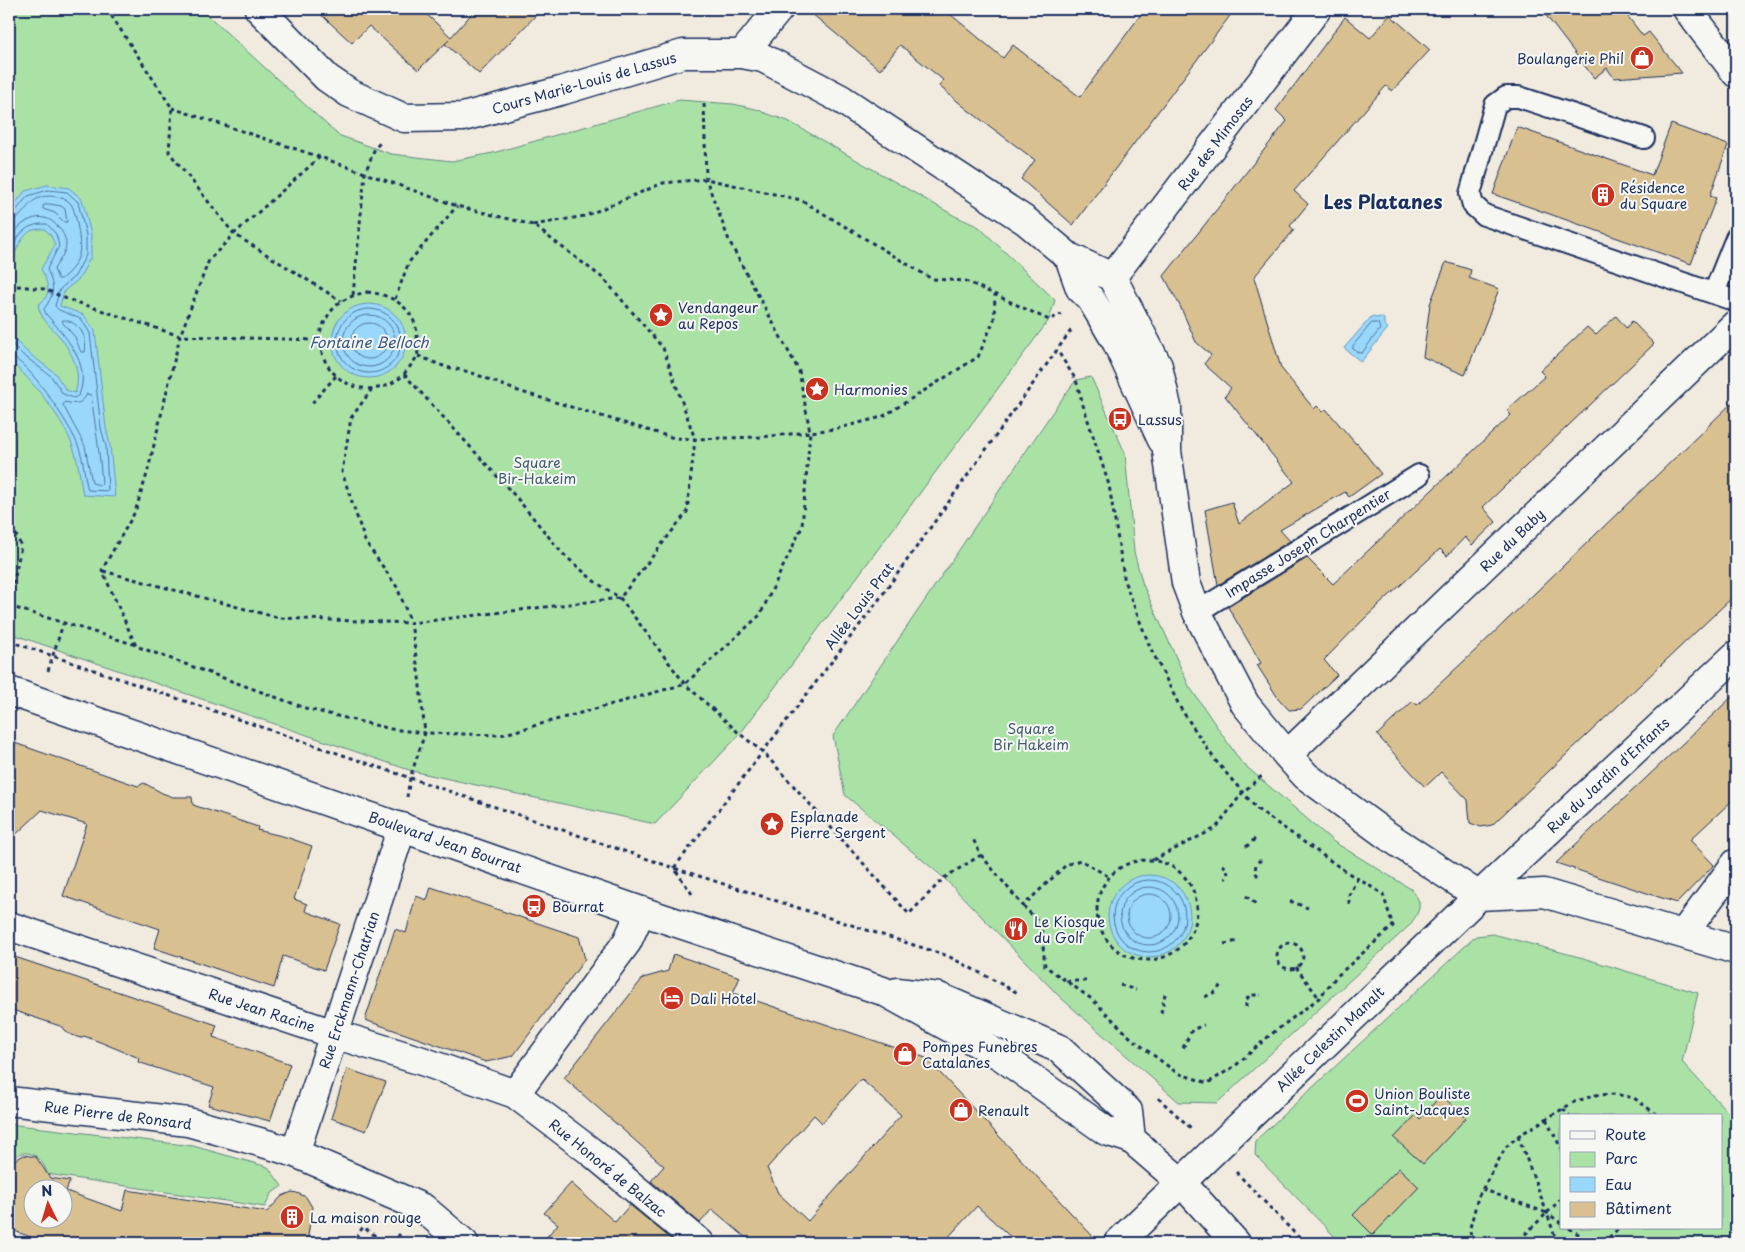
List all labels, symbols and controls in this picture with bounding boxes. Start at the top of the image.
shop icon: Boulangerie Phil [1629,45,1655,71]
street label: Cours Marie-Louis de Lassus [489,47,679,119]
place label: Boulangerie Phil [1517,48,1624,69]
street label: Rue des Mimosas [1172,91,1258,195]
place label: Résidence du Square [1620,177,1687,214]
building icon: Résidence du Square [1590,182,1616,208]
district label: Les Platanes [1323,187,1443,215]
place label: Vendangeur au Repos [678,297,759,334]
place icon: Vendangeur au Repos [648,302,674,328]
water label: Fontaine Belloch [309,330,430,353]
place icon: Harmonies [804,376,830,402]
place label: Harmonies [834,379,908,400]
bus stop icon: Lassus [1107,406,1133,432]
place label: Lassus [1138,409,1182,430]
park label: Square Bir-Hakeim [498,452,576,489]
street label: Impasse Joseph Charpentier [1221,483,1395,603]
street label: Rue du Baby [1475,504,1549,576]
street label: Allée Louis Prat [819,558,899,654]
street label: Rue du Jardin d'Enfants [1542,712,1674,838]
park label: Square Bir Hakeim [993,718,1069,755]
street label: Boulevard Jean Bourrat [366,806,525,878]
place label: Esplanade Pierre Sergent [790,806,886,843]
place icon: Esplanade Pierre Sergent [759,811,785,837]
bus stop icon: Bourrat [521,893,547,919]
place label: Bourrat [552,896,604,917]
street label: Rue Erckmann-Chatrian [314,909,384,1071]
place label: Le Kiosque du Golf [1034,911,1105,948]
restaurant icon: Le Kiosque du Golf [1003,916,1029,942]
street label: Allée Celestin Manalt [1271,981,1389,1096]
street label: Rue Jean Racine [206,983,318,1037]
hotel icon: Dali Hotel [659,985,685,1011]
place label: Dali Hotel [690,988,756,1009]
place label: Pompes Funèbres Catalanes [922,1036,1037,1073]
shop icon: Pompes Funèbres Catalanes [892,1041,918,1067]
place label: Union Bouliste Saint-Jacques [1374,1083,1471,1120]
sports icon: Union Bouliste Saint-Jacques [1344,1088,1370,1114]
street label: Rue Pierre de Ronsard [43,1096,193,1135]
shop icon: Renault [948,1097,974,1123]
place label: Renault [978,1100,1029,1121]
street label: Rue Honoré de Balzac [545,1114,671,1222]
legend [1560,1114,1722,1230]
text: Route [1605,1122,1646,1145]
text: Parc [1605,1146,1638,1169]
text: Eau [1605,1172,1632,1195]
north arrow [22,1180,72,1230]
text: N [40,1180,53,1201]
text: Bâtiment [1605,1196,1672,1219]
building icon: La maison rouge [279,1204,305,1230]
place label: La maison rouge [310,1207,422,1228]

